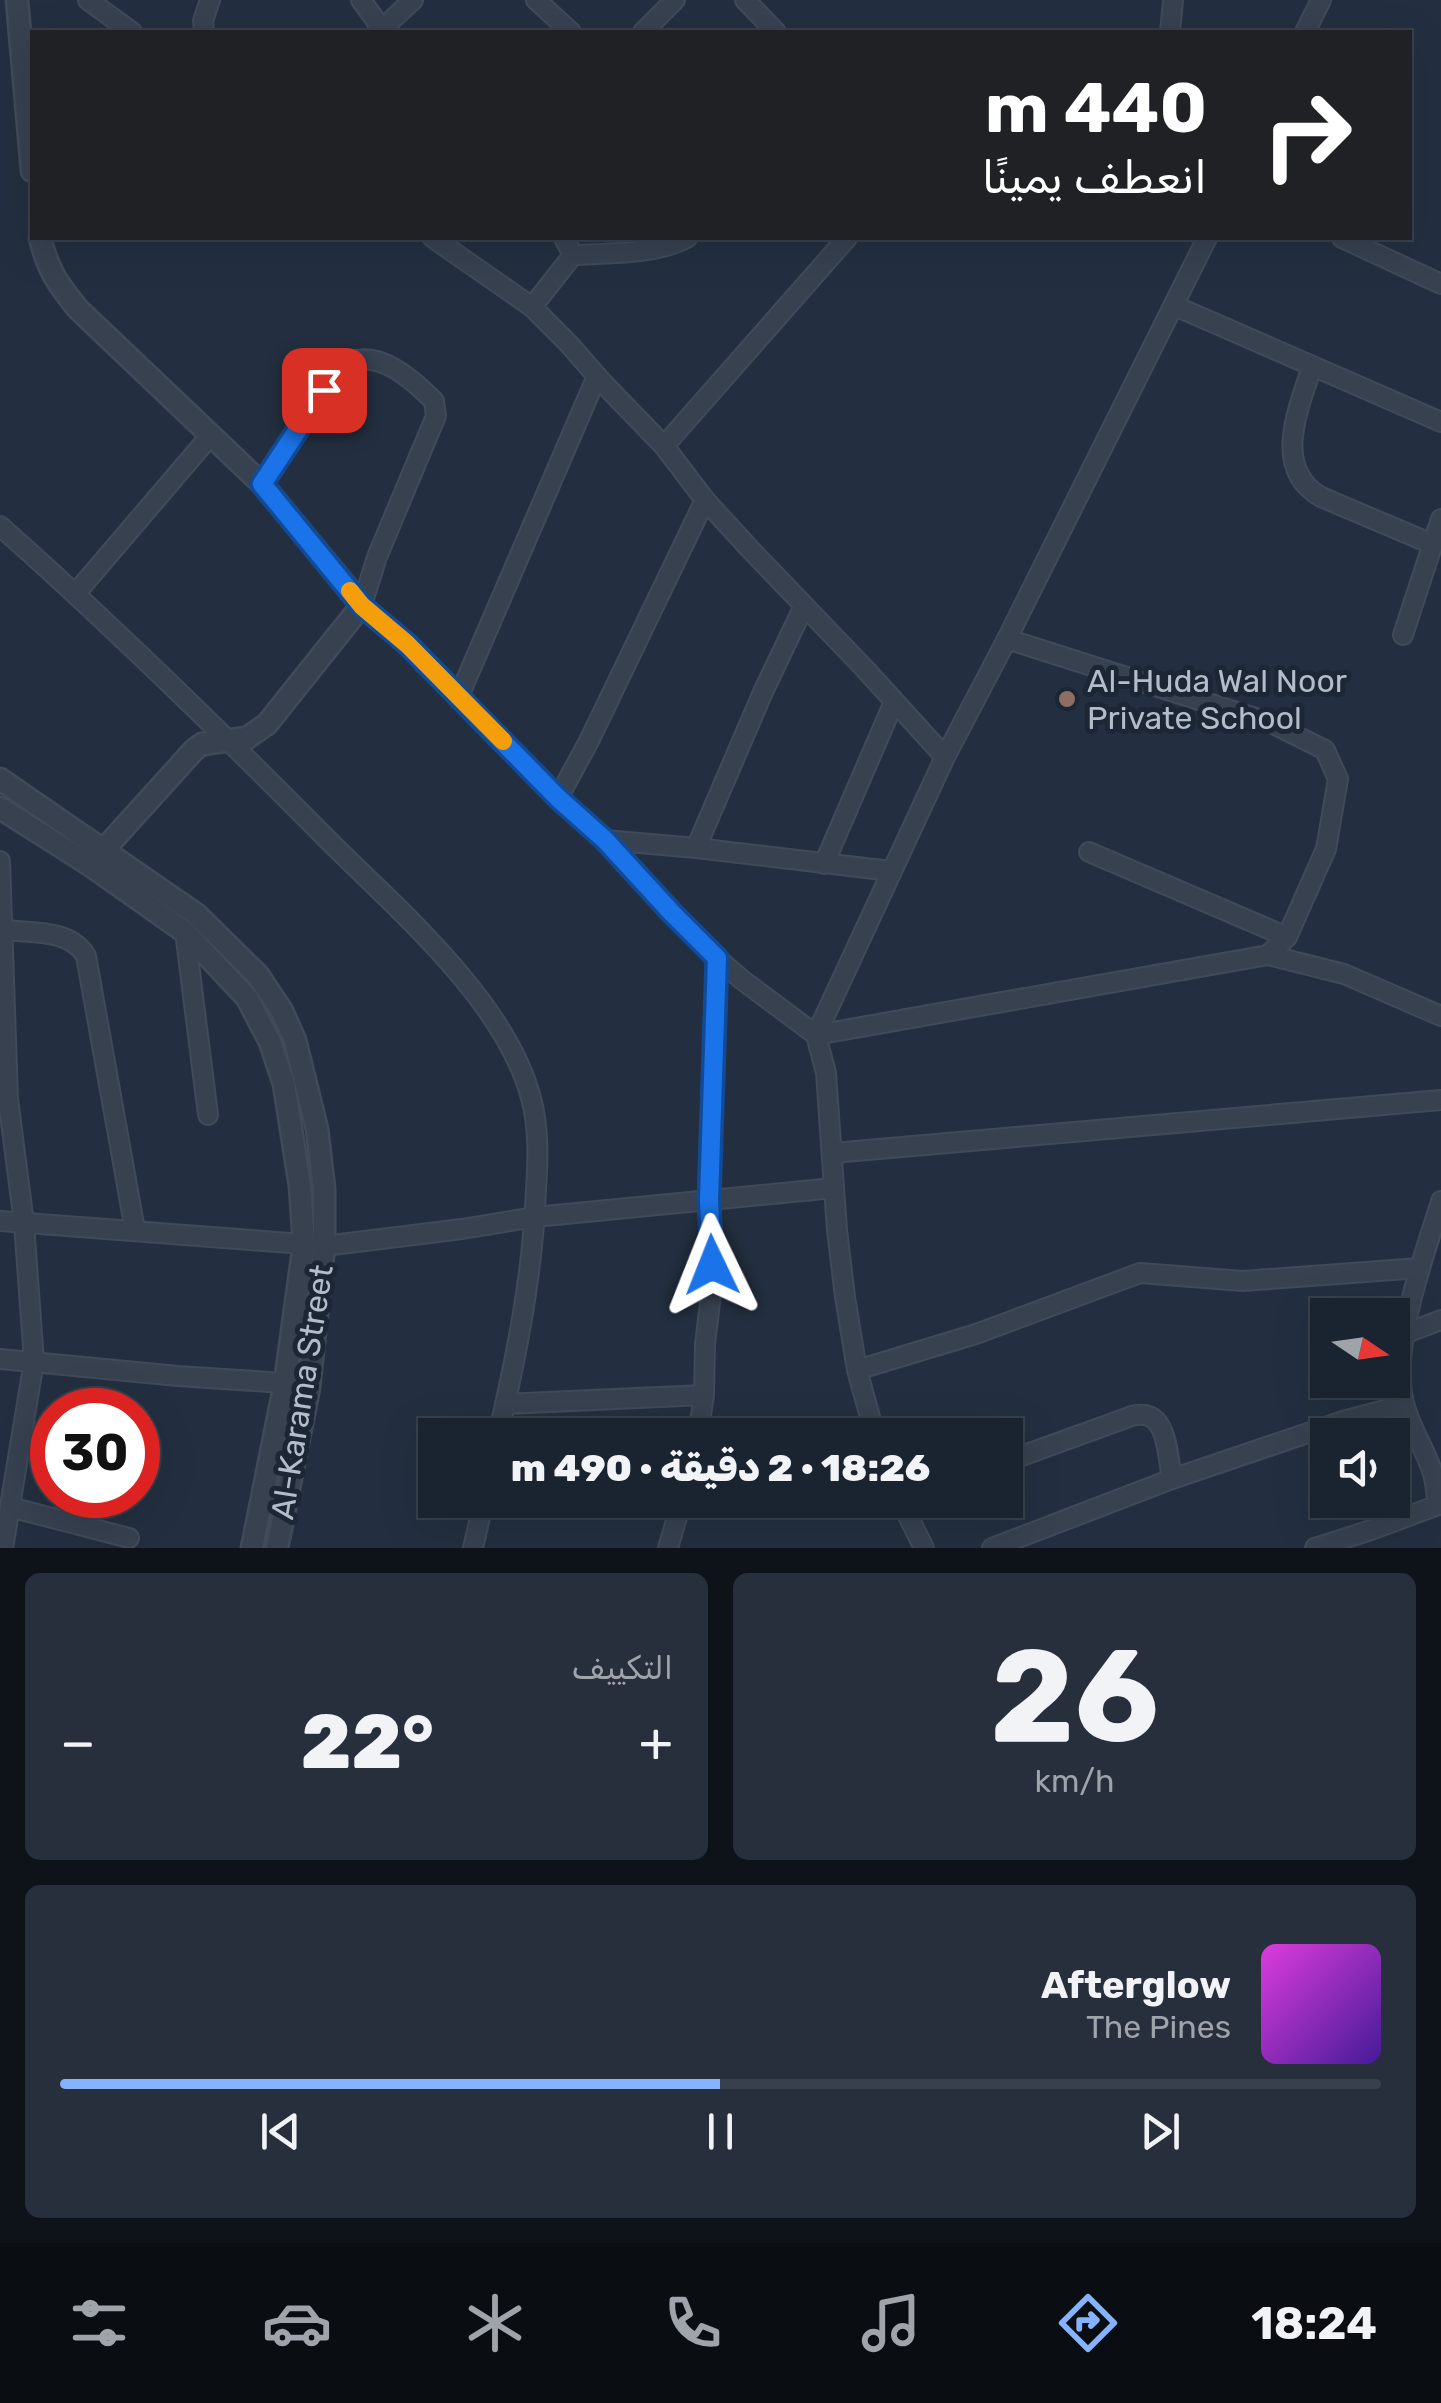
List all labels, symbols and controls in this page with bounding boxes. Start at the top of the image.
text: 440 m [985,67,1207,150]
icon: right [1242,70,1372,200]
text: انعطف يمينًا [982,151,1207,204]
pin [282,348,367,433]
icon: arrive [297,363,352,418]
place label: Al-Huda Wal Noor Private School [1087,662,1347,737]
marker: Al-Huda Wal Noor Private School [1056,688,1078,710]
position arrow [660,1213,764,1317]
street label: Al-Karama Street [263,1262,341,1522]
north arrow [1310,1298,1410,1398]
map controls [1310,1298,1410,1518]
speed limit sign: 30 [30,1388,160,1518]
button: sound [1310,1418,1410,1518]
text: 18:26 · 2 دقيقة · 490 m [511,1445,930,1491]
text: 26 [990,1619,1159,1774]
text: التكييف [571,1649,673,1687]
text: 22° [301,1698,434,1787]
text: − [60,1710,96,1775]
text: + [639,1710,673,1775]
text: km/h [1035,1762,1114,1800]
text: Afterglow [1041,1962,1231,2008]
text: The Pines [1086,2008,1231,2046]
icon: previous [253,2104,308,2159]
icon: pause [693,2104,748,2159]
icon: next [1133,2104,1188,2159]
icon: filters [64,2288,134,2358]
icon: car [262,2288,332,2358]
icon: climate [460,2288,530,2358]
icon: phone [658,2288,728,2358]
icon: music [856,2288,926,2358]
icon: directions [1053,2288,1123,2358]
text: 18:24 [1251,2297,1377,2350]

